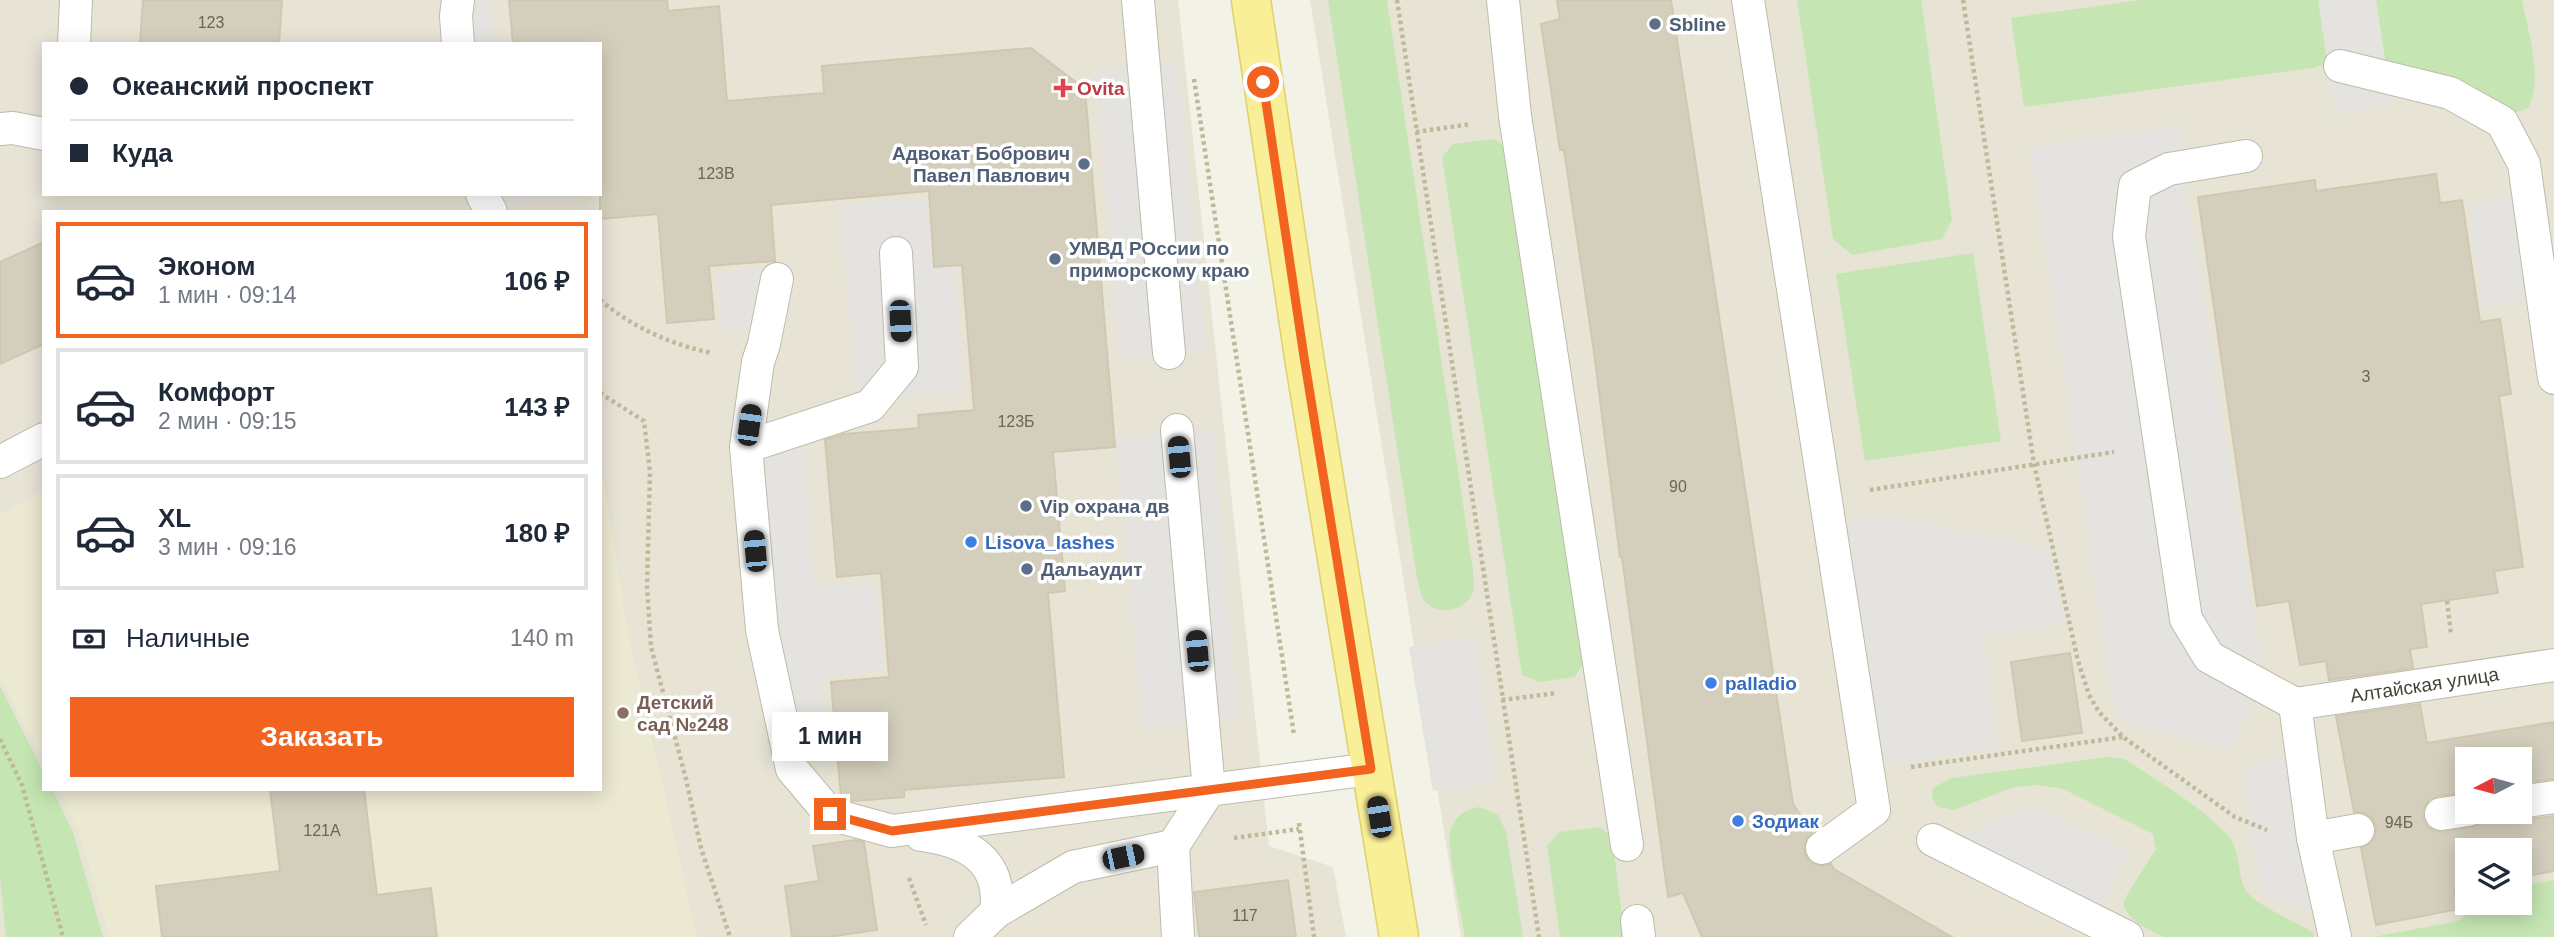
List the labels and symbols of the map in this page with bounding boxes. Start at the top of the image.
house number: 123 [198,14,224,31]
place label: Sbline [1669,14,1726,35]
marker: Sbline [1647,16,1663,32]
route start [1247,66,1279,98]
place label: Ovita [1077,78,1125,99]
marker: Ovita [1055,80,1071,96]
place label: Адвокат Бобрович Павел Павлович [892,143,1070,186]
marker: Адвокат Бобрович Павел Павлович [1076,156,1092,172]
house number: 123В [697,165,735,182]
place label: УМВД РОссии по приморскому краю [1069,238,1250,281]
marker: УМВД РОссии по приморскому краю [1047,251,1063,267]
car [889,299,912,343]
house number: 3 [2362,368,2371,385]
car [736,403,763,447]
house number: 123Б [997,413,1035,430]
car [1167,435,1192,479]
house number: 90 [1669,478,1687,495]
place label: Vip охрана дв [1040,496,1169,517]
marker: Vip охрана дв [1018,498,1034,514]
car [743,529,768,573]
place label: Lisova_lashes [985,532,1115,553]
marker: Lisova_lashes [963,534,979,550]
place label: Дальаудит [1041,559,1143,580]
marker: Дальаудит [1019,561,1035,577]
car [1185,629,1210,673]
street label: Алтайская улица [2349,663,2501,706]
place label: palladio [1725,673,1797,694]
marker: palladio [1703,675,1719,691]
place label: Детский сад №248 [637,692,729,735]
marker: Детский сад №248 [615,705,631,721]
callout: 1 мин [772,712,888,762]
north arrow [2455,747,2532,824]
car [1366,795,1393,839]
route end [814,798,846,830]
place label: Зодиак [1752,811,1820,832]
marker: Зодиак [1730,813,1746,829]
house number: 94Б [2385,814,2413,831]
house number: 121А [303,822,341,839]
car [1101,842,1146,872]
house number: 117 [1232,907,1258,924]

